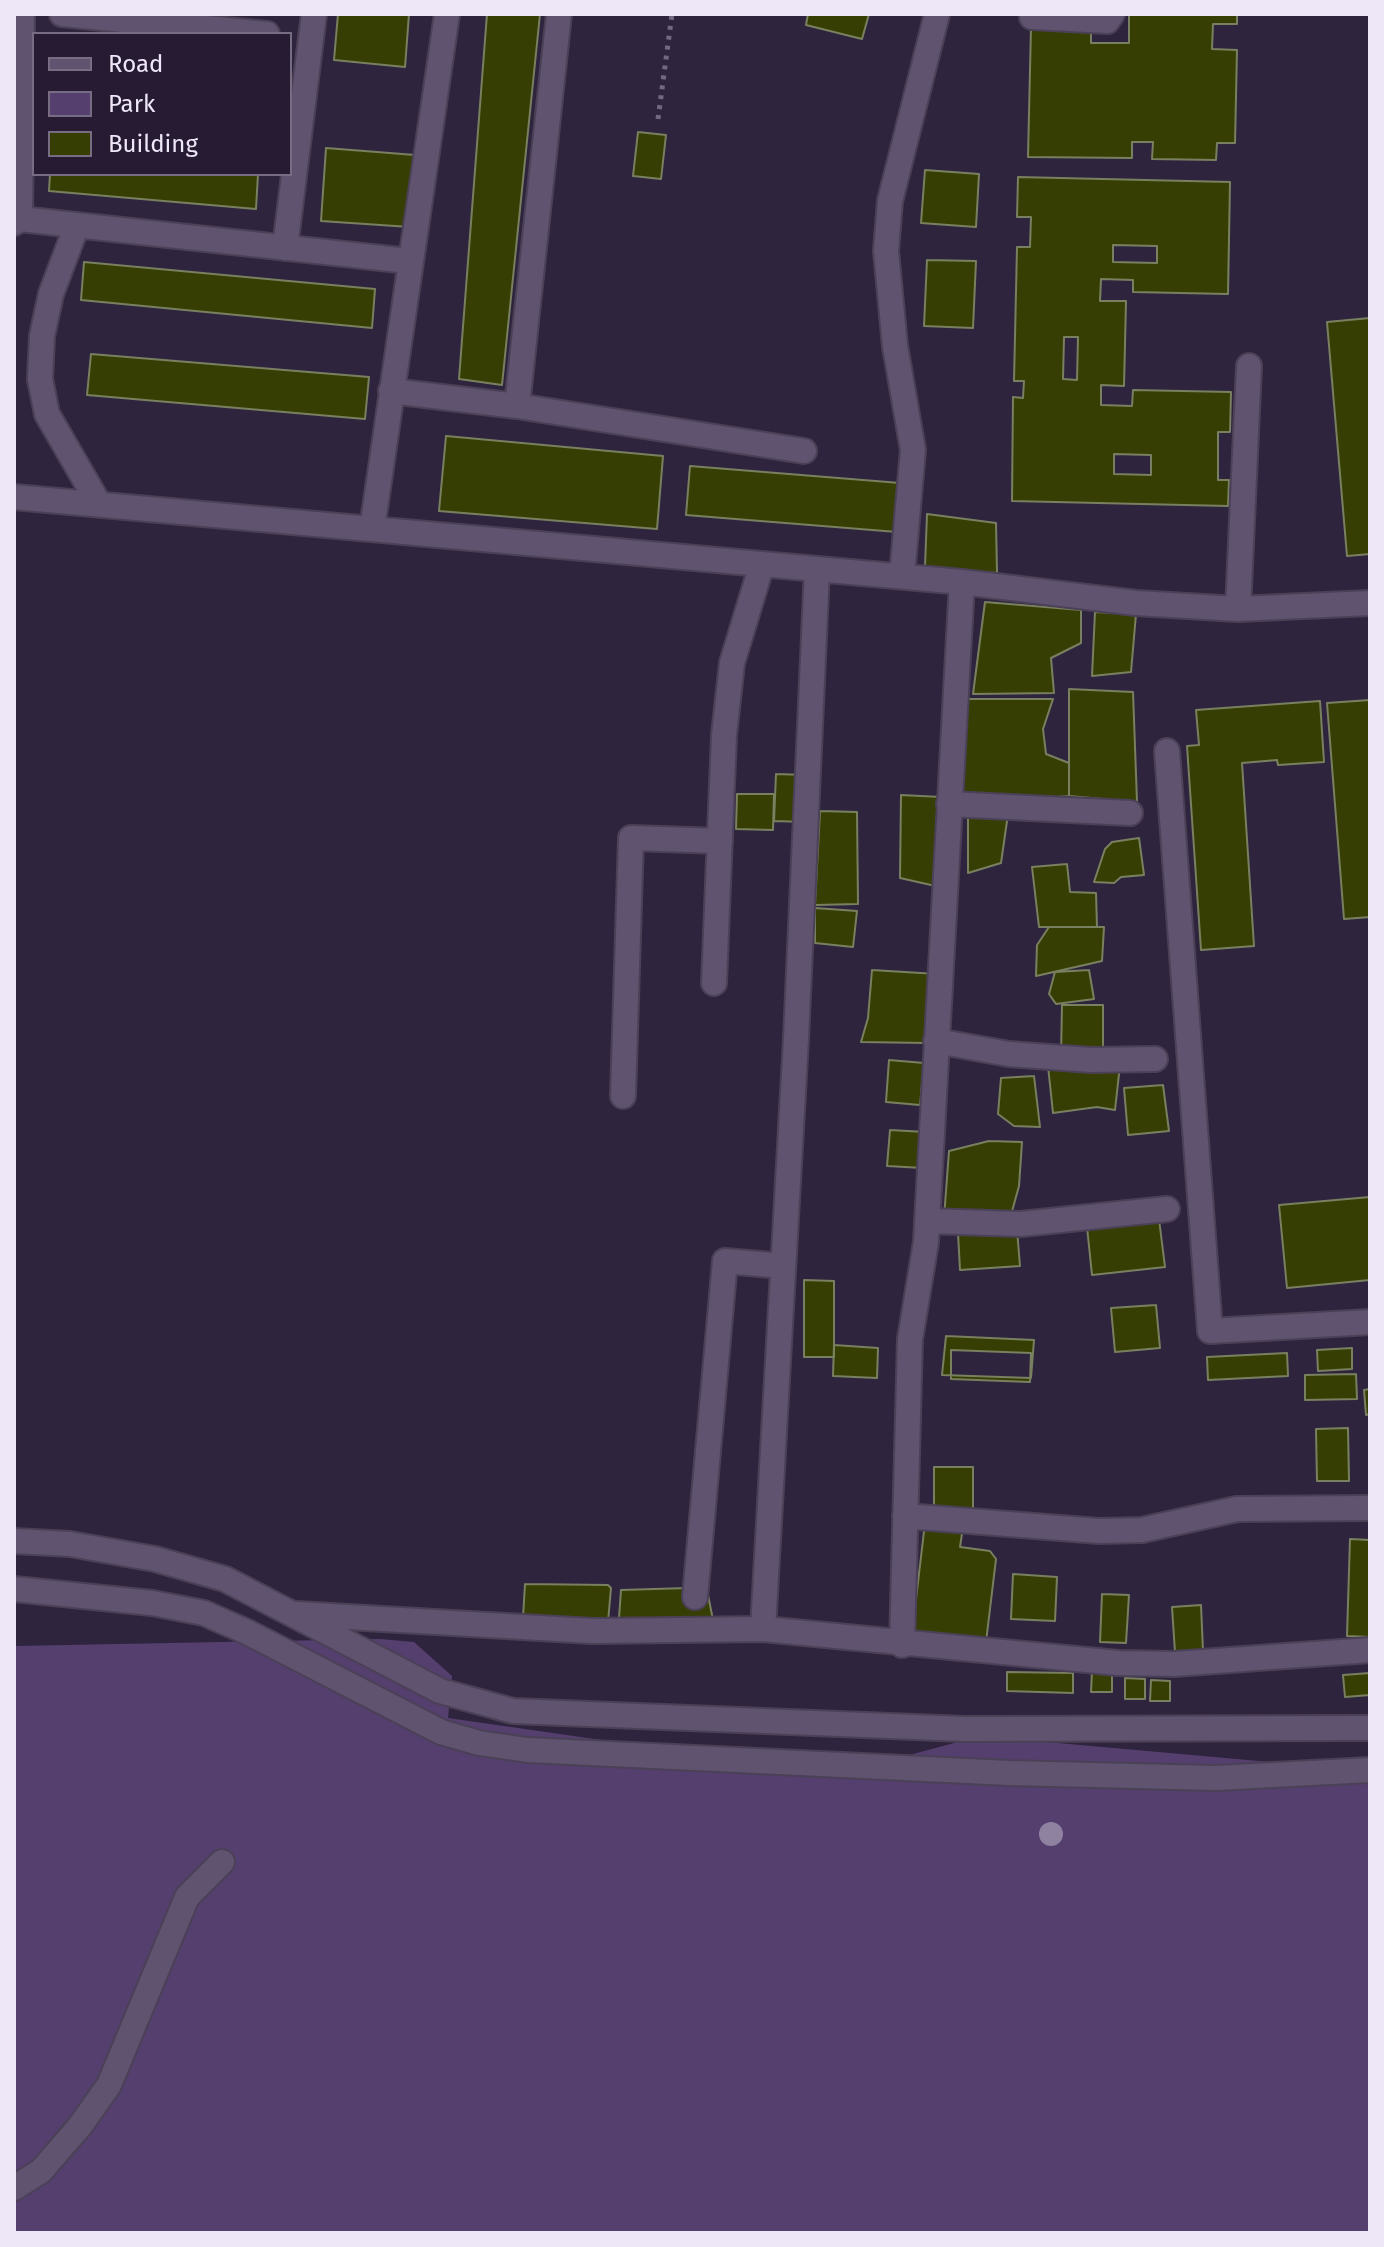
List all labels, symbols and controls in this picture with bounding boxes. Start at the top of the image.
legend [32,32,292,176]
text: Road [108,50,163,78]
text: Park [108,90,155,118]
text: Building [108,130,198,158]

